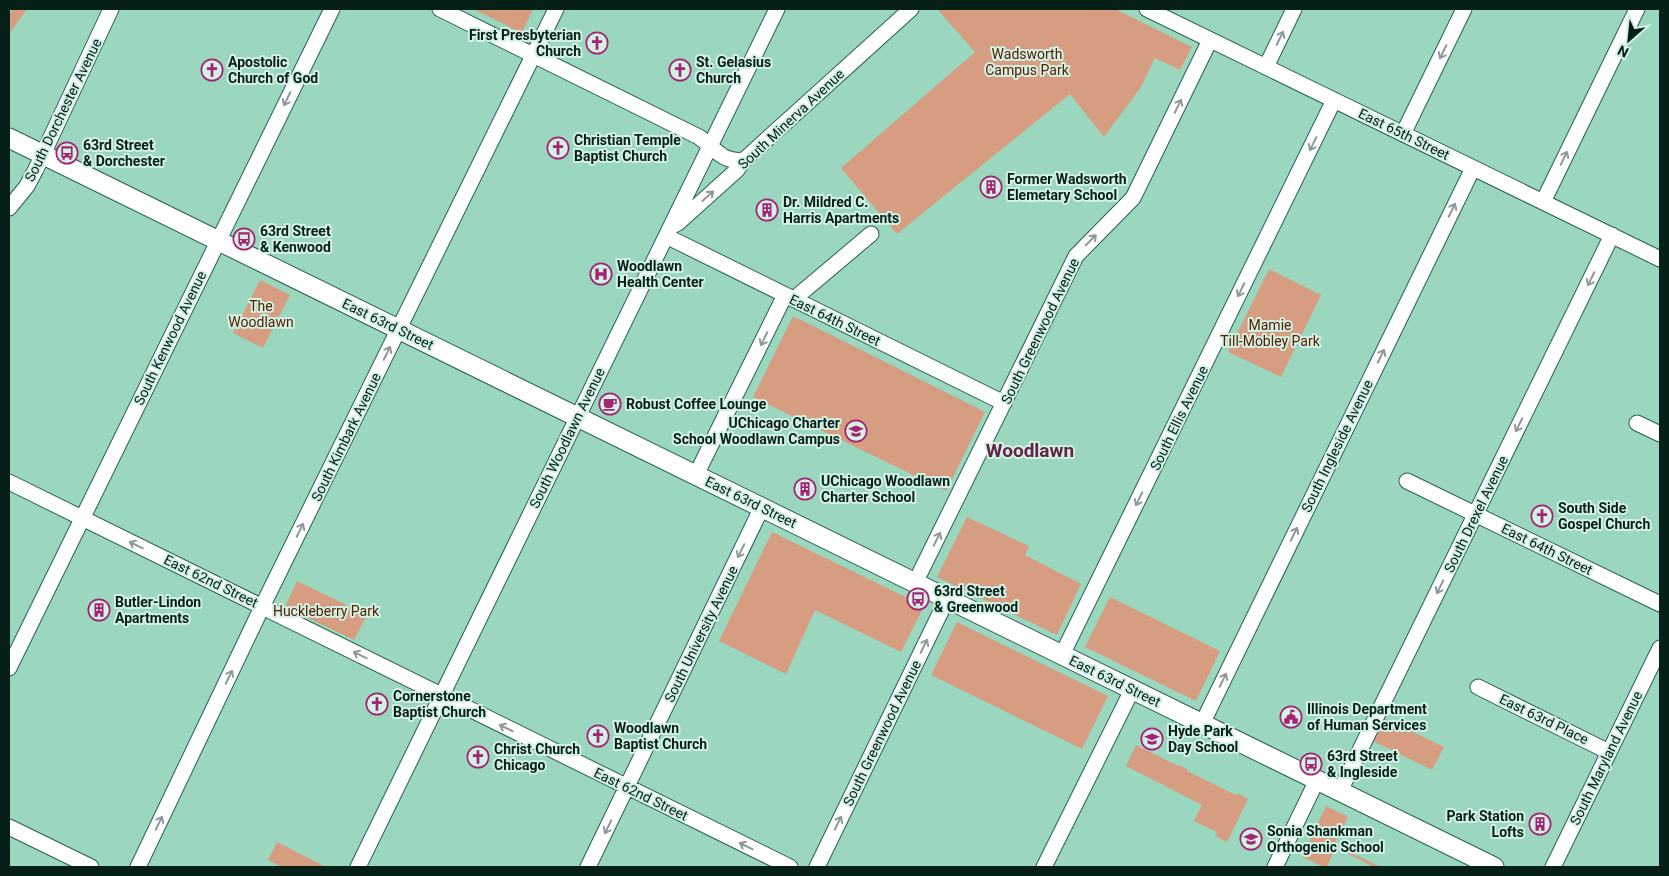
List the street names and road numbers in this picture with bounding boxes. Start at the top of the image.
street label: South Dorchester Avenue [21,36,105,184]
street label: South Minerva Avenue [735,66,847,172]
street label: East 65th Street [1356,105,1452,163]
street label: South Greenwood Avenue [998,256,1082,406]
street label: South Kenwood Avenue [131,268,209,408]
street label: East 64th Street [787,291,883,349]
street label: East 63rd Street [340,295,437,353]
street label: South Ellis Avenue [1147,363,1211,473]
street label: South Woodlawn Avenue [526,365,608,511]
street label: South Kimbark Avenue [308,370,384,504]
street label: South Ingleside Avenue [1298,377,1376,515]
street label: South Drexel Avenue [1441,453,1511,575]
street label: East 63rd Street [703,473,800,531]
street label: East 64th Street [1499,520,1595,578]
street label: East 62nd Street [161,551,261,611]
street label: South University Avenue [661,563,741,705]
street label: East 63rd Street [1067,652,1164,710]
street label: South Greenwood Avenue [840,658,924,808]
street label: South Maryland Avenue [1567,688,1645,828]
street label: East 63rd Place [1497,691,1591,747]
street label: East 62nd Street [591,764,691,824]

